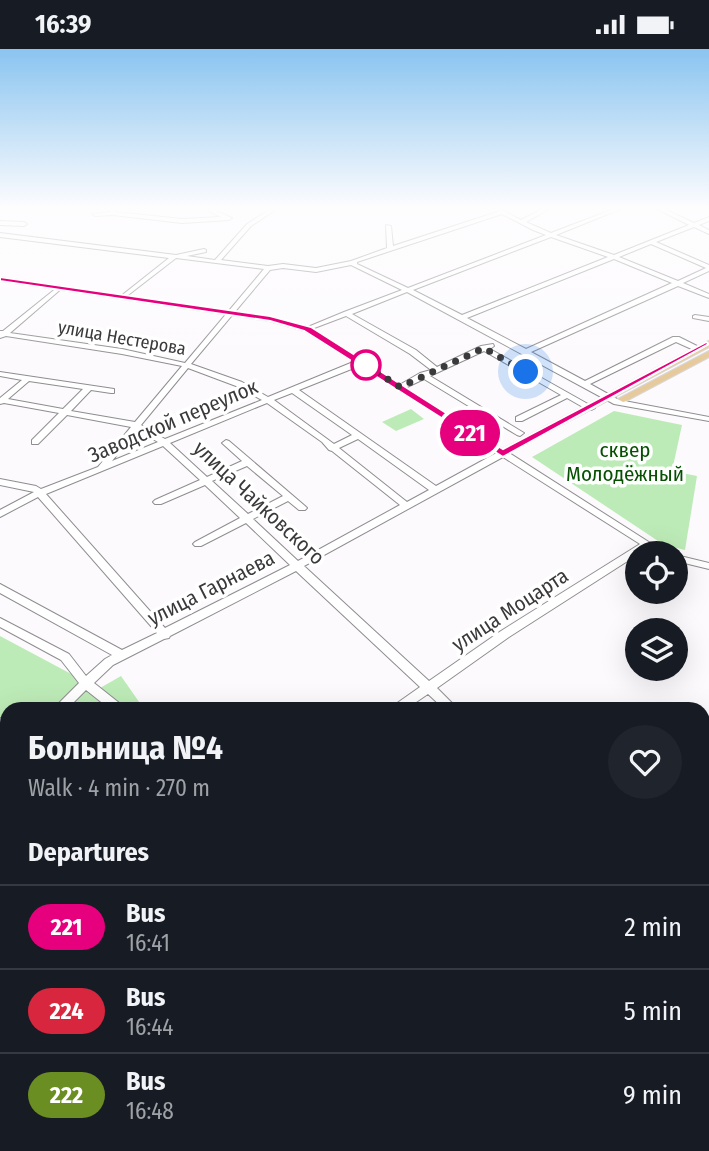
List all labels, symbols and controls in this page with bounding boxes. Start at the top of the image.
text: 16:39 [35,9,91,40]
street label: улица Нестерова [56,316,188,360]
unlabelled marker [351,350,381,380]
your location [508,354,543,389]
street label: Заводской переулок [84,373,262,468]
line badge: 221 [430,410,510,456]
text: 221 [454,419,486,447]
street label: улица Чайковского [188,435,330,571]
park label: сквер Молодёжный [566,437,684,487]
map controls [625,541,688,681]
button: locate [625,541,688,604]
street label: улица Гарнаева [143,545,279,631]
street label: улица Моцарта [447,563,573,657]
button: layers [625,618,688,681]
button: heart [608,725,682,799]
text: Больница №4 [28,728,223,768]
text: Walk · 4 min · 270 m [28,774,210,802]
text: Departures [28,837,149,868]
text: Bus [126,898,165,929]
text: 2 min [624,912,682,943]
text: 221 [51,913,82,941]
text: 16:41 [126,929,170,957]
text: Bus [126,982,165,1013]
text: 5 min [624,996,682,1027]
text: 224 [49,997,84,1025]
text: 16:44 [126,1013,173,1041]
text: Bus [126,1066,165,1097]
text: 9 min [623,1080,682,1111]
text: 222 [50,1081,83,1109]
text: 16:48 [126,1097,174,1125]

